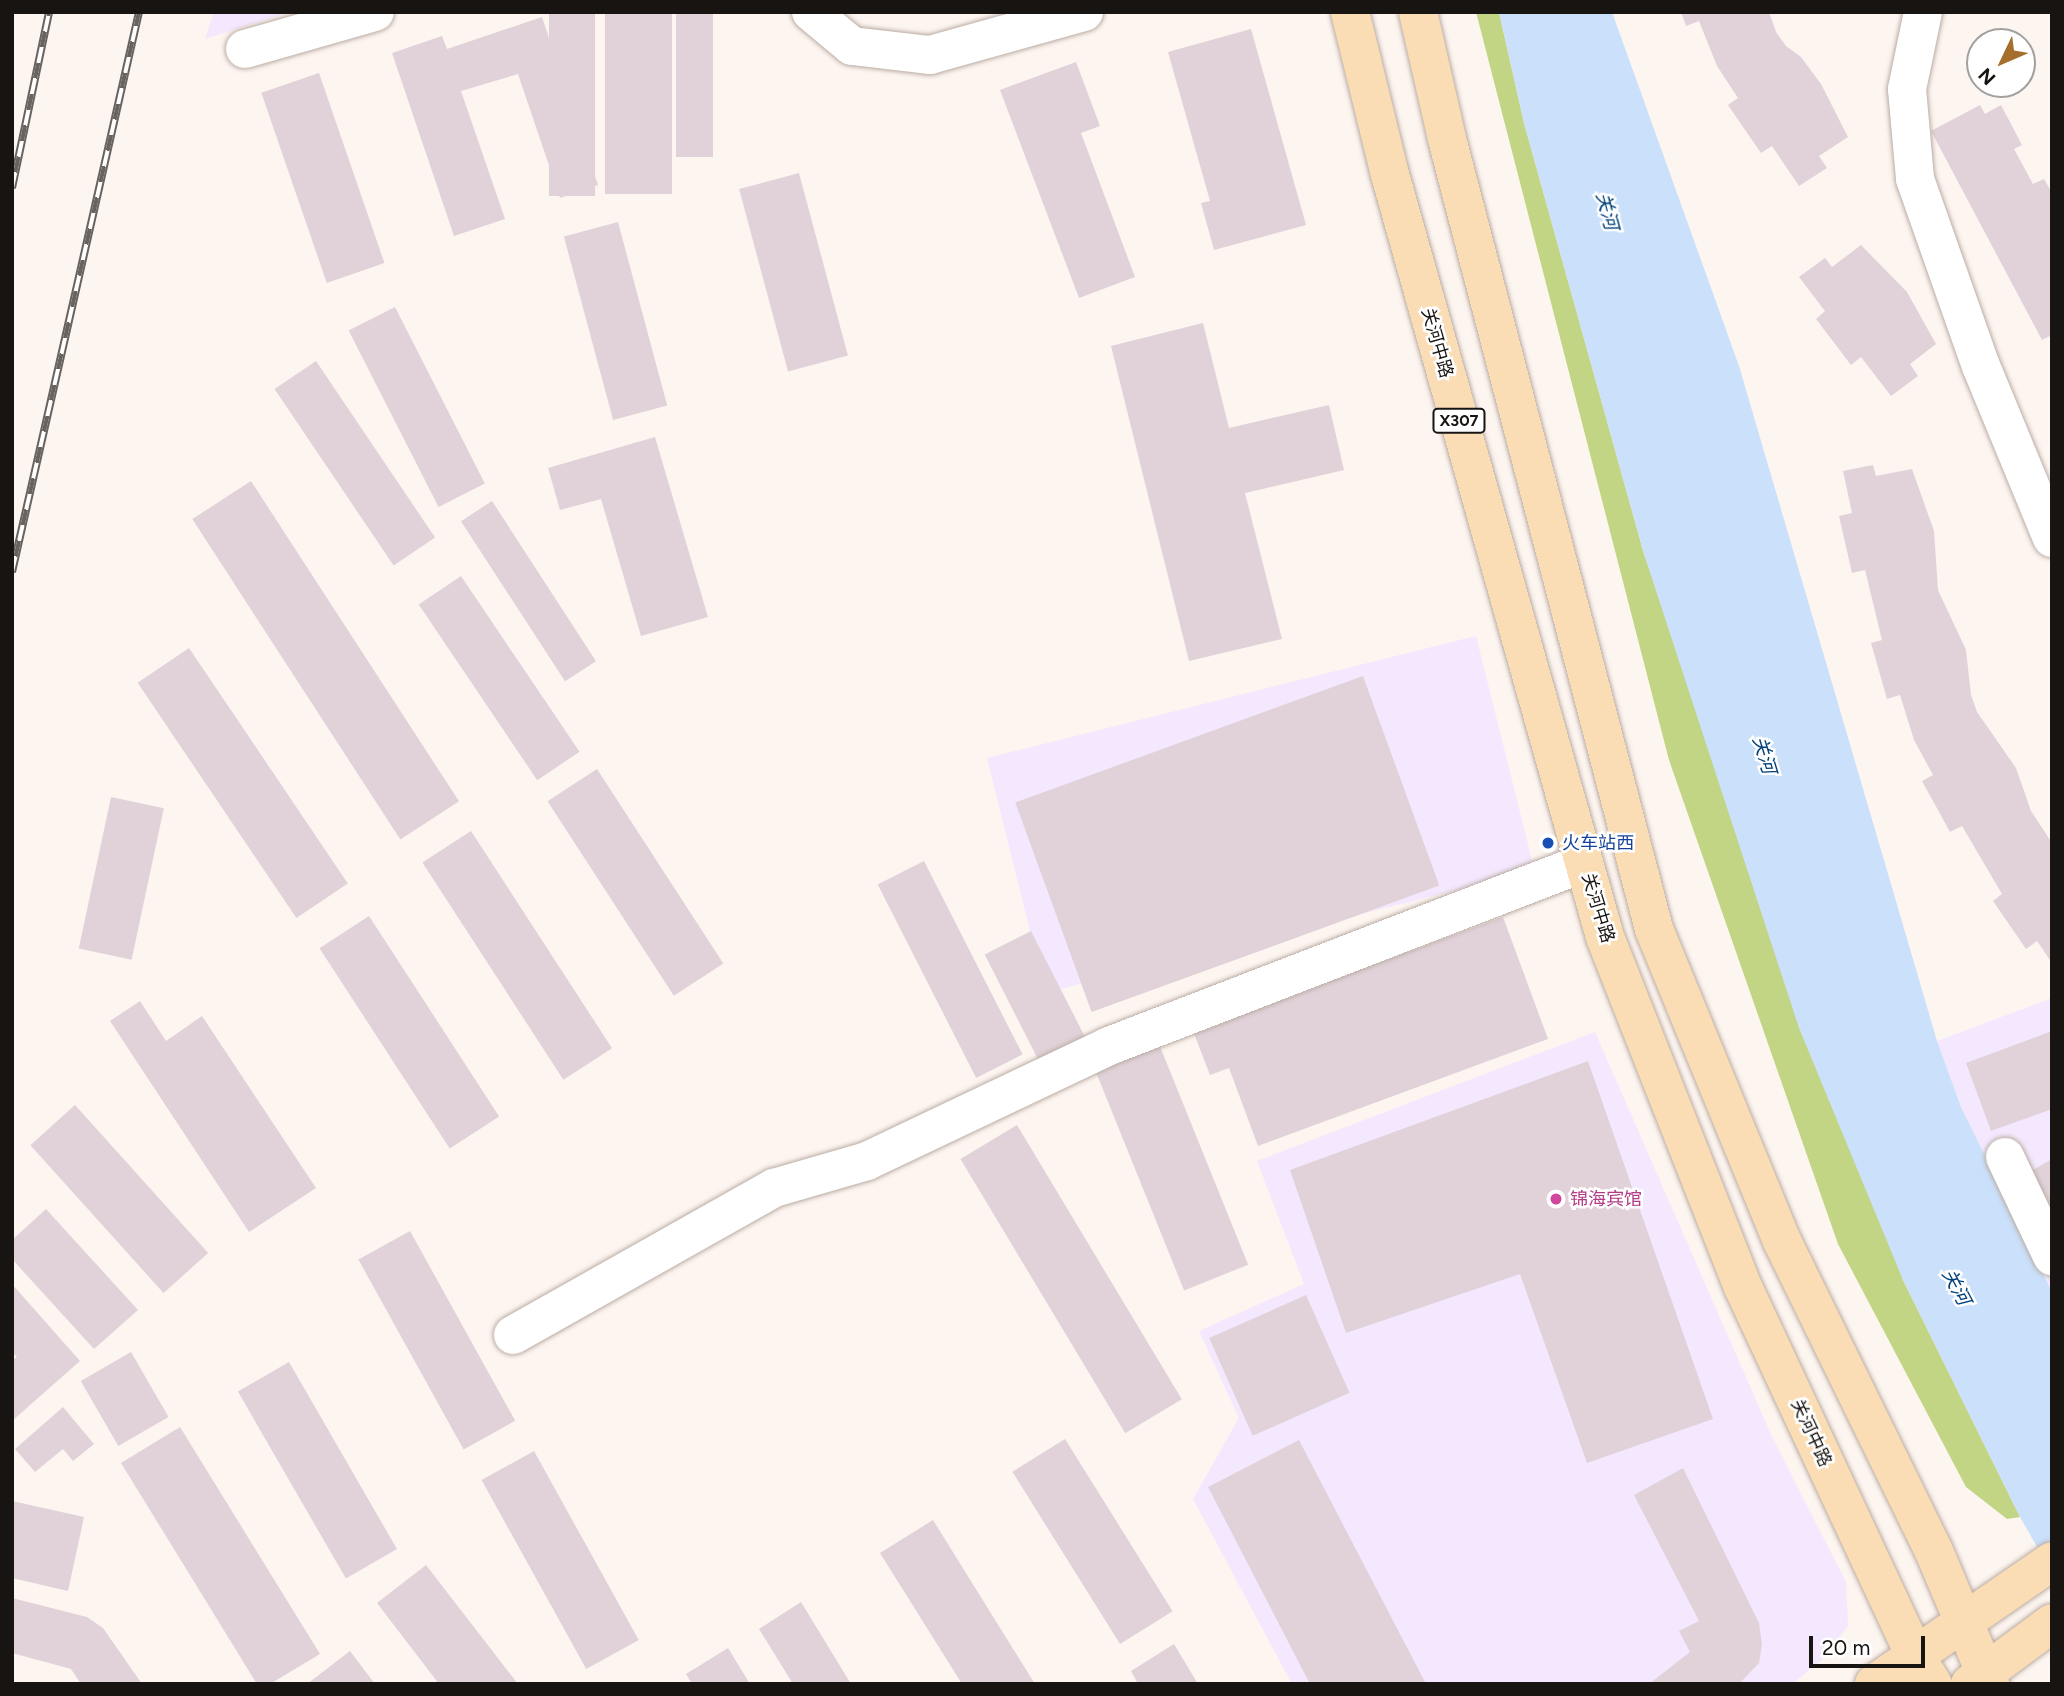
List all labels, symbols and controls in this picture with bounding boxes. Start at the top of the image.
north arrow [1966,28,2036,98]
text: N [1974,63,2000,90]
water label: 关河 [1591,190,1623,232]
street label: 关河中路 [1417,305,1457,381]
road number: X307 [1431,408,1487,434]
water label: 关河 [1748,733,1780,777]
place label: 火车站西 [1562,832,1634,854]
marker: 火车站西 [1540,835,1556,851]
street label: 关河中路 [1577,870,1619,946]
place label: 锦海宾馆 [1570,1188,1642,1210]
marker: 锦海宾馆 [1548,1191,1564,1207]
water label: 关河 [1937,1265,1975,1309]
street label: 关河中路 [1786,1396,1836,1470]
scale bar [1812,1622,1927,1666]
text: 20 m [1822,1635,1870,1660]

